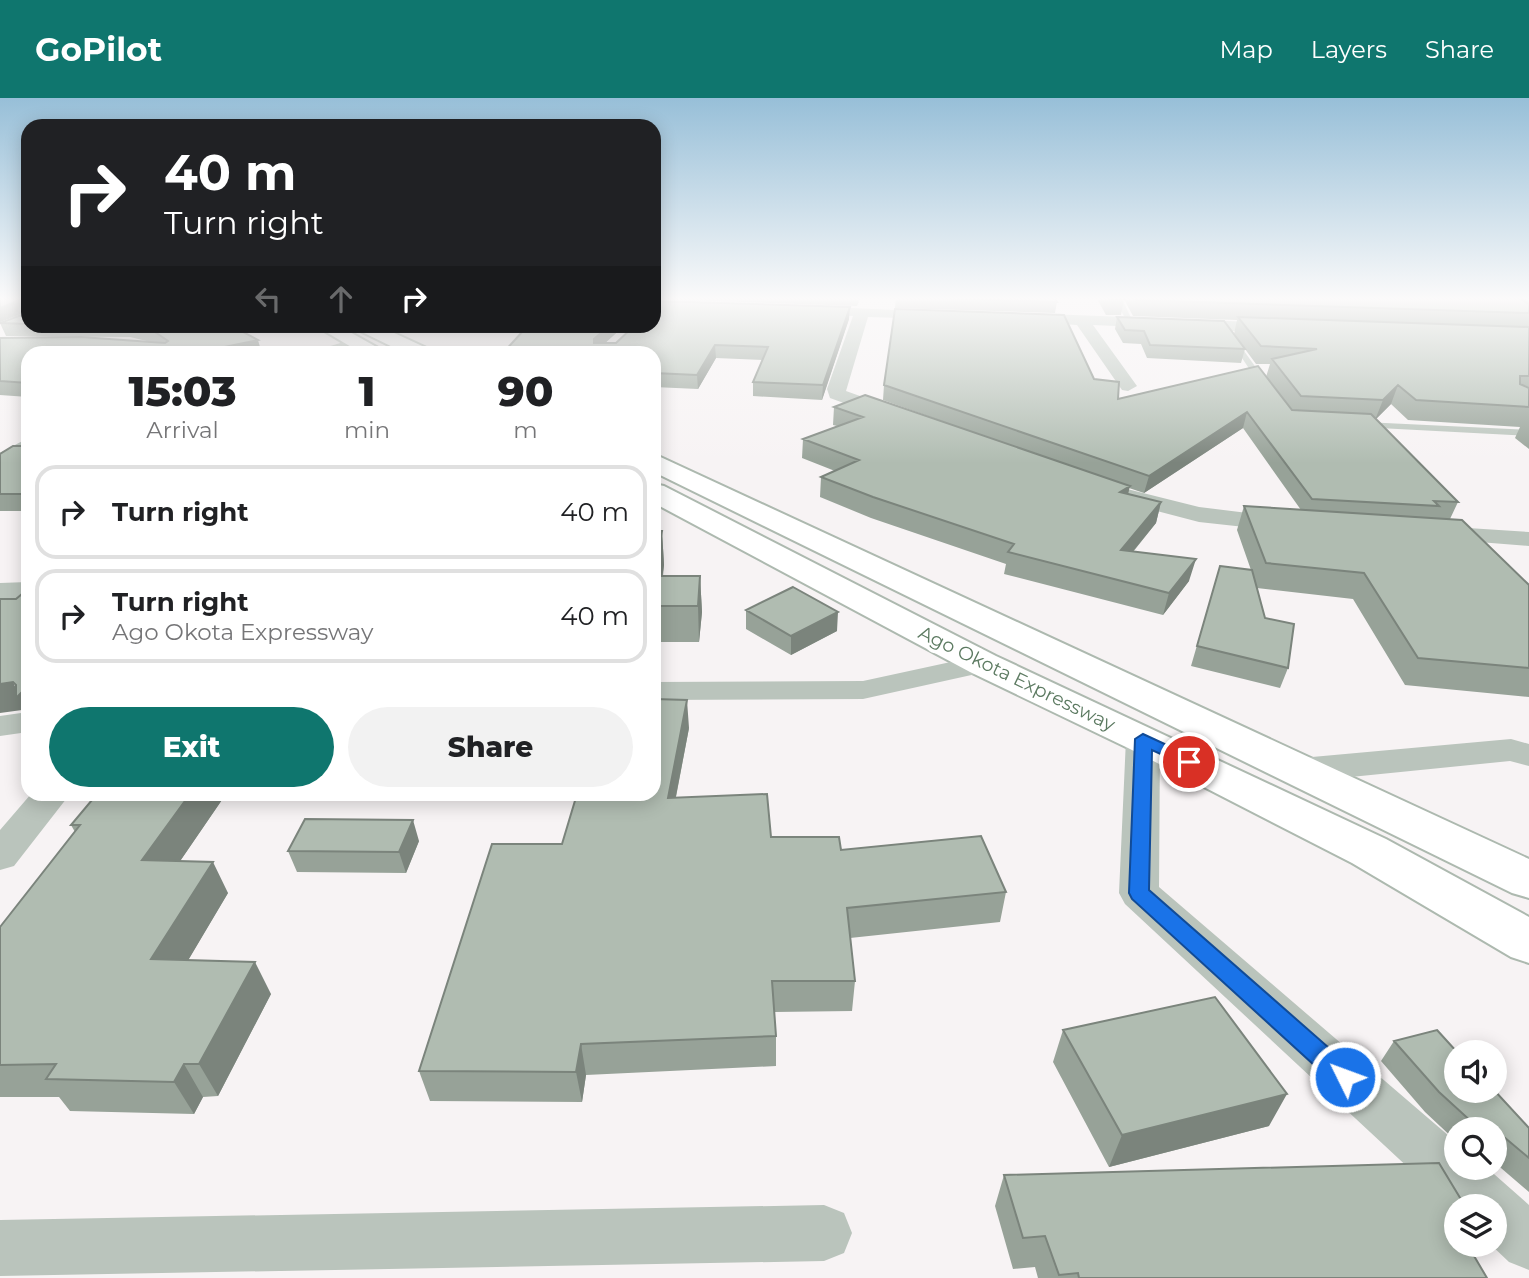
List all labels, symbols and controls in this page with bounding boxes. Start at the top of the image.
text: GoPilot [35,29,162,69]
text: Map [1219,35,1273,64]
text: Layers [1311,35,1387,64]
text: Share [1425,35,1494,64]
text: 40 m [164,143,296,202]
icon: right [49,147,140,238]
text: Turn right [164,203,324,242]
icon: left [249,280,287,318]
icon: ahead [322,280,360,318]
icon: right [395,280,433,318]
text: 15:03 [128,365,237,417]
text: 1 [359,365,376,417]
text: 90 [498,365,554,417]
text: Arrival [146,416,219,444]
text: min [344,416,390,444]
text: m [513,416,538,444]
icon: right [53,493,91,531]
text: Turn right [112,496,248,528]
text: 40 m [560,496,629,528]
text: Turn right [112,586,248,618]
icon: right [53,597,91,635]
text: 40 m [560,600,629,632]
text: Ago Okota Expressway [112,618,373,646]
street label: Ago Okota Expressway [915,621,1119,736]
button: Exit [49,707,334,787]
button: Share [348,707,633,787]
pin [1159,732,1219,792]
icon: arrive [1170,743,1208,781]
position arrow [1308,1040,1382,1114]
map controls [1444,1040,1507,1257]
button: sound [1444,1040,1507,1103]
button: search [1444,1117,1507,1180]
button: layers [1444,1194,1507,1257]

